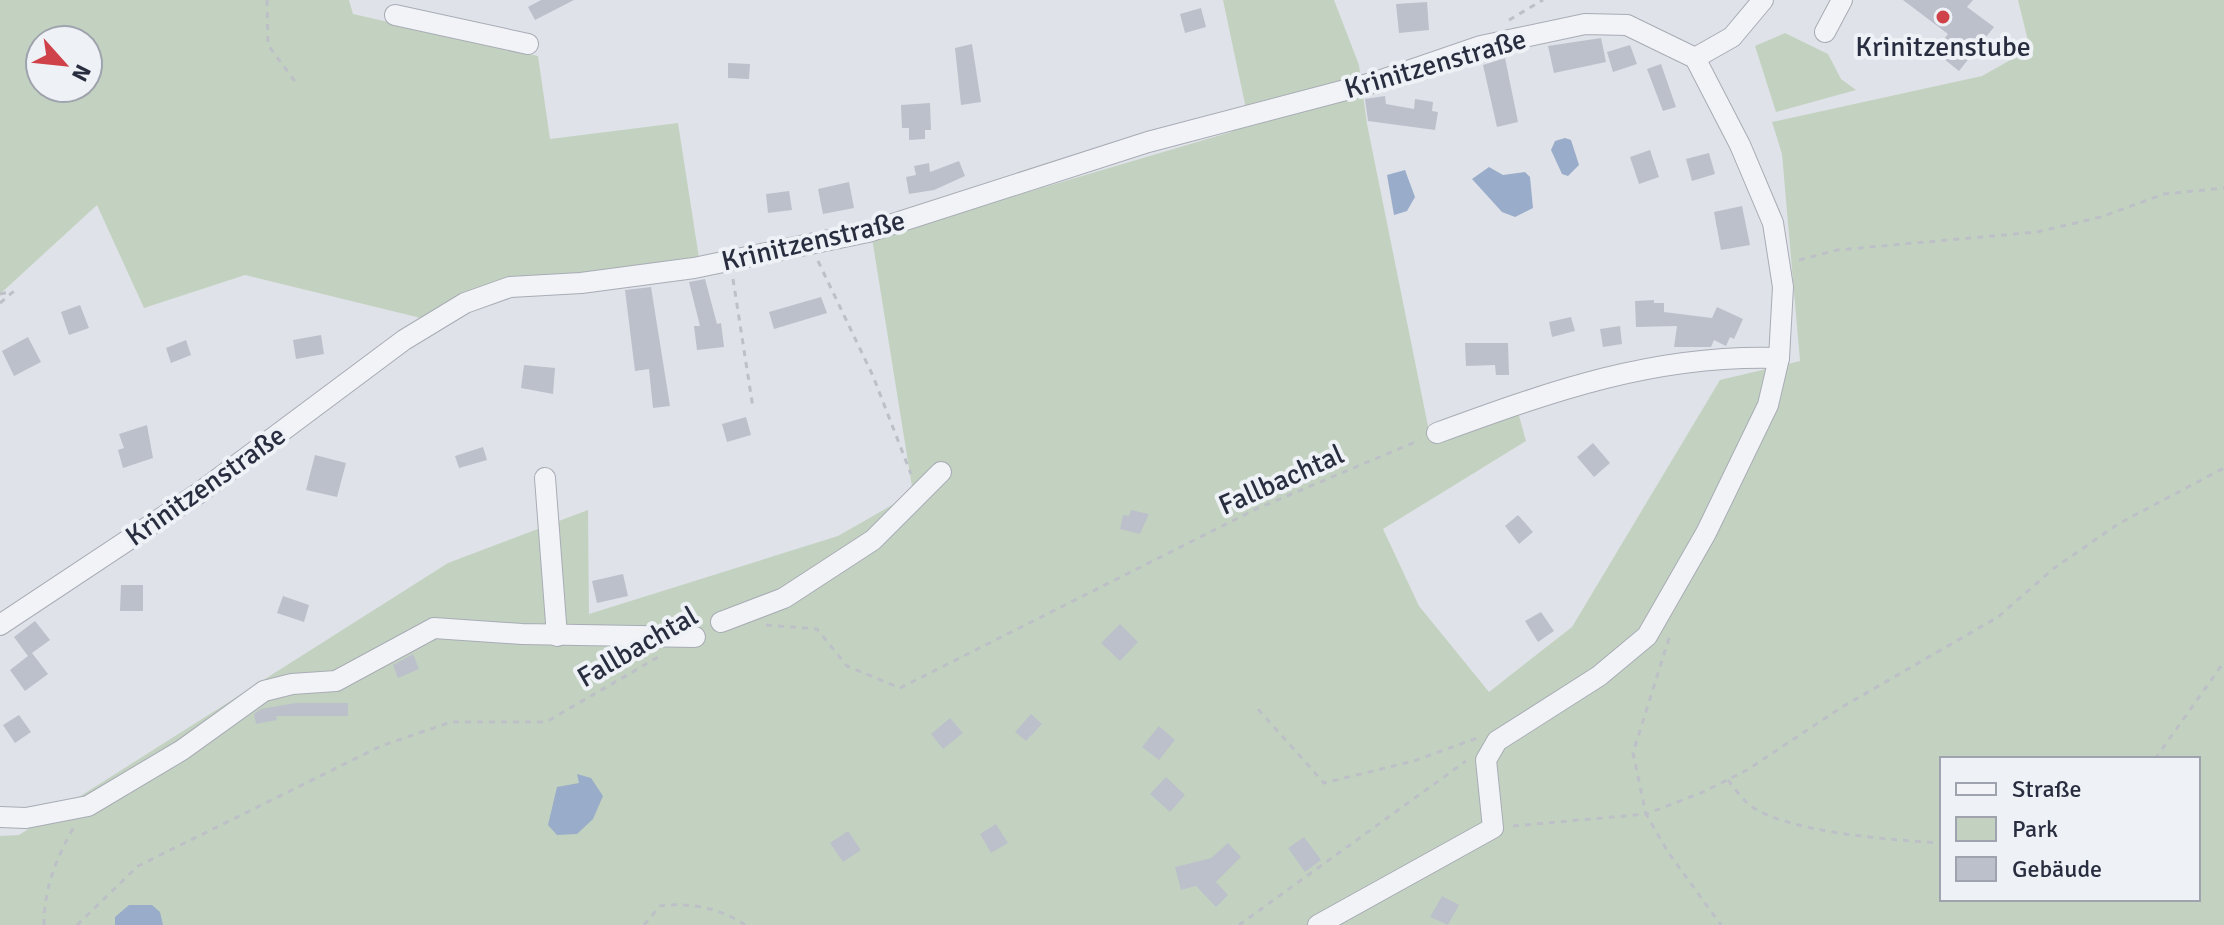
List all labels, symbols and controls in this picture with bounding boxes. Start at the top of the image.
marker: Krinitzenstube [1934,8,1952,26]
street label: Krinitzenstraße [1341,22,1530,106]
north arrow [24,24,104,104]
place label: Krinitzenstube [1855,30,2031,64]
text: N [66,60,97,86]
street label: Krinitzenstraße [718,203,908,279]
street label: Krinitzenstraße [119,418,292,553]
street label: Fallbachtal [1214,437,1349,523]
street label: Fallbachtal [571,599,704,695]
legend [1940,757,2200,901]
text: Straße [2012,774,2082,804]
text: Park [2012,814,2058,844]
text: Gebäude [2012,854,2102,884]

